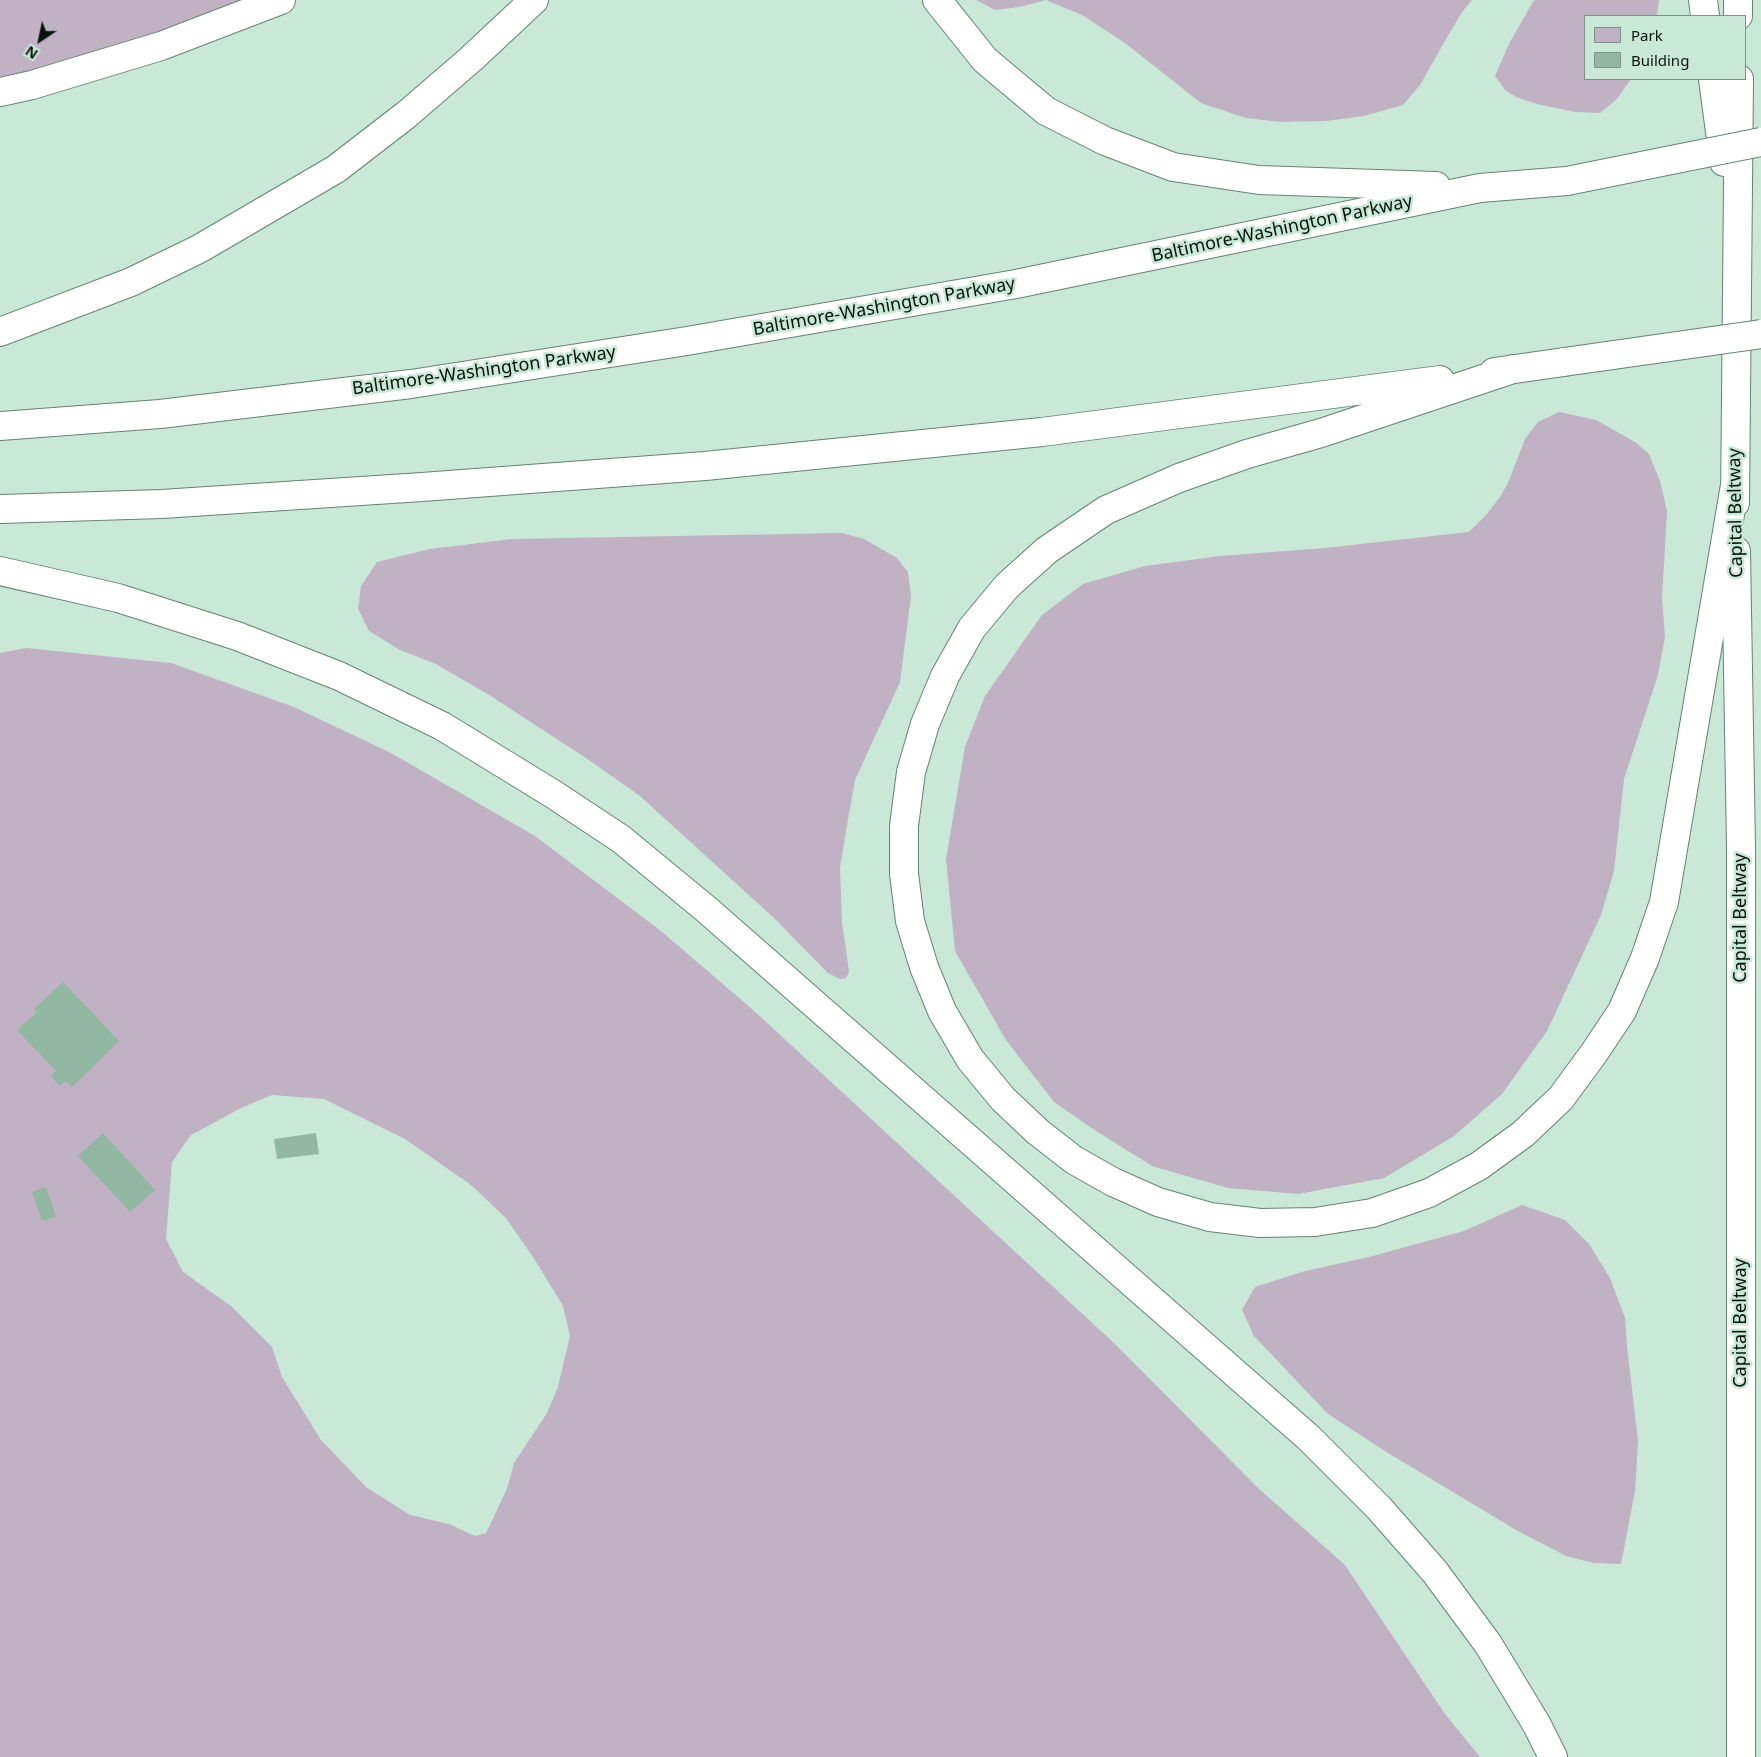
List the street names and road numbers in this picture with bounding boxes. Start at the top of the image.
street label: Baltimore-Washington Parkway [1150,191,1414,267]
street label: Baltimore-Washington Parkway [751,273,1017,341]
street label: Baltimore-Washington Parkway [351,342,617,400]
street label: Capital Beltway [1724,448,1748,578]
street label: Capital Beltway [1730,853,1752,983]
street label: Capital Beltway [1730,1258,1752,1388]

